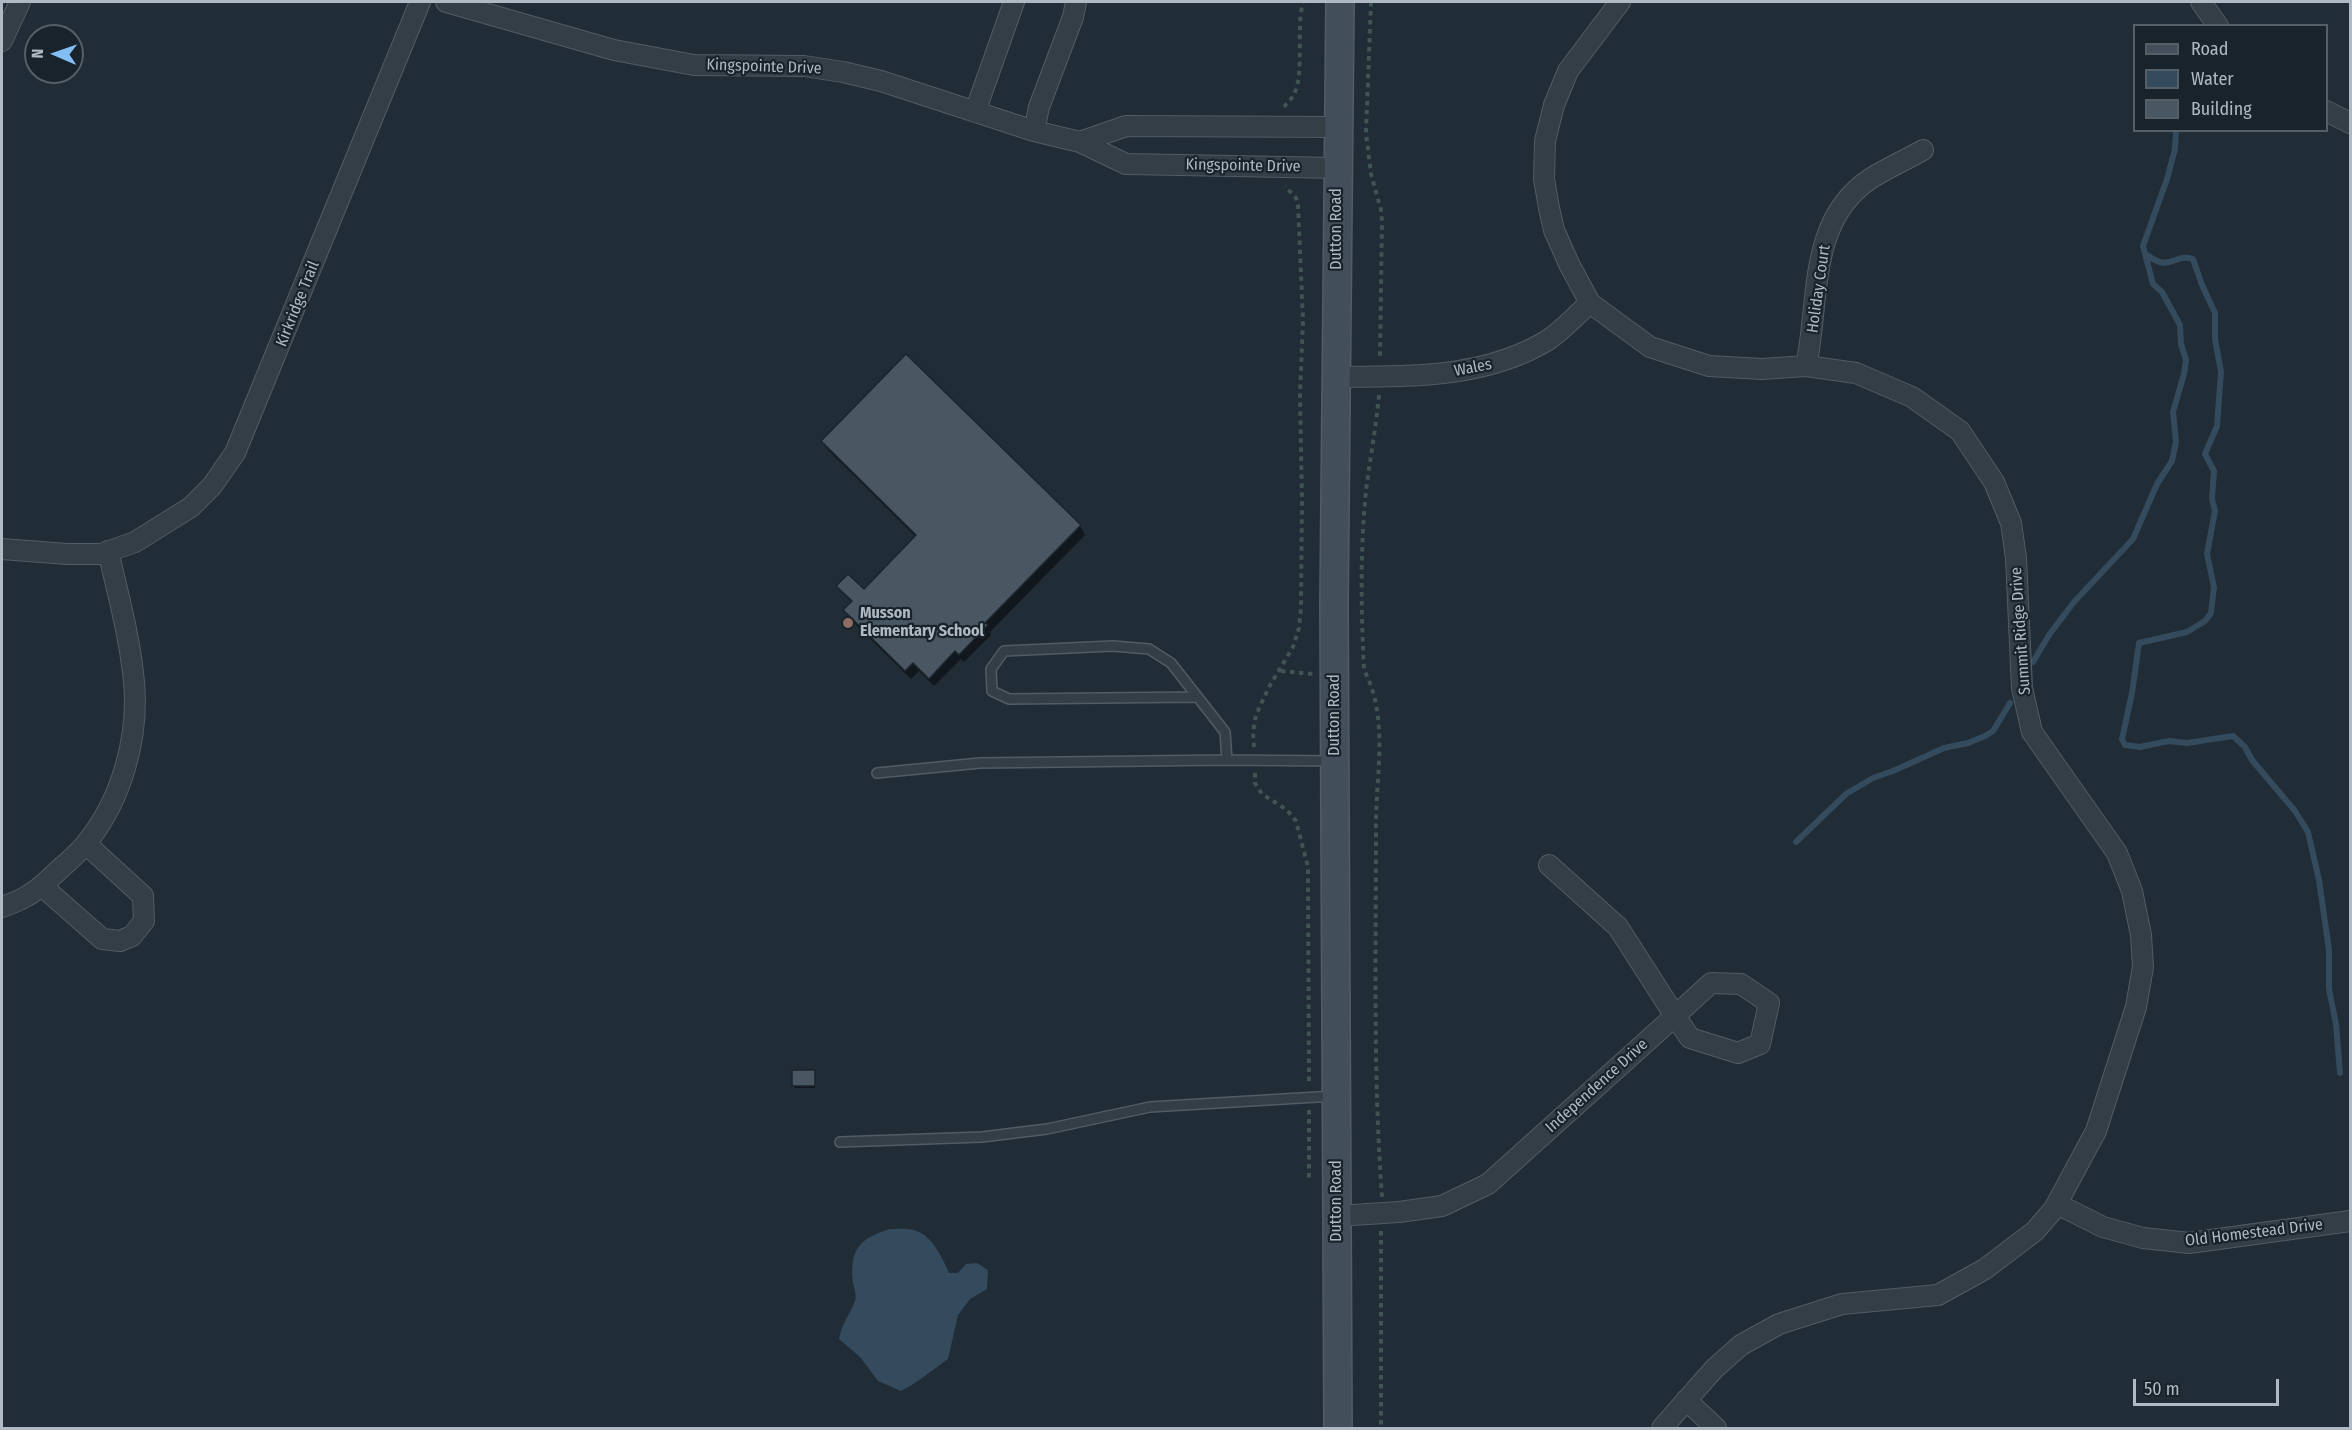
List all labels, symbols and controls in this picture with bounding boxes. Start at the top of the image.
north arrow [24,24,84,84]
legend [2133,24,2328,132]
text: Road [2191,38,2228,60]
text: N [28,48,47,59]
street label: Kingspointe Drive [706,55,822,79]
text: Water [2191,68,2234,90]
text: Building [2191,98,2252,120]
street label: Kingspointe Drive [1185,155,1301,177]
street label: Dutton Road [1327,188,1347,270]
street label: Holiday Court [1803,244,1835,334]
street label: Kirkridge Trail [272,258,324,350]
street label: Wales [1452,355,1494,381]
street label: Summit Ridge Drive [2007,566,2035,696]
place label: Musson Elementary School [860,604,984,642]
marker: Musson Elementary School [841,616,855,630]
street label: Dutton Road [1325,674,1345,756]
street label: Independence Drive [1542,1035,1652,1137]
street label: Dutton Road [1327,1160,1347,1242]
street label: Old Homestead Drive [2184,1215,2324,1251]
scale bar [2136,1367,2282,1405]
text: 50 m [2144,1378,2180,1400]

